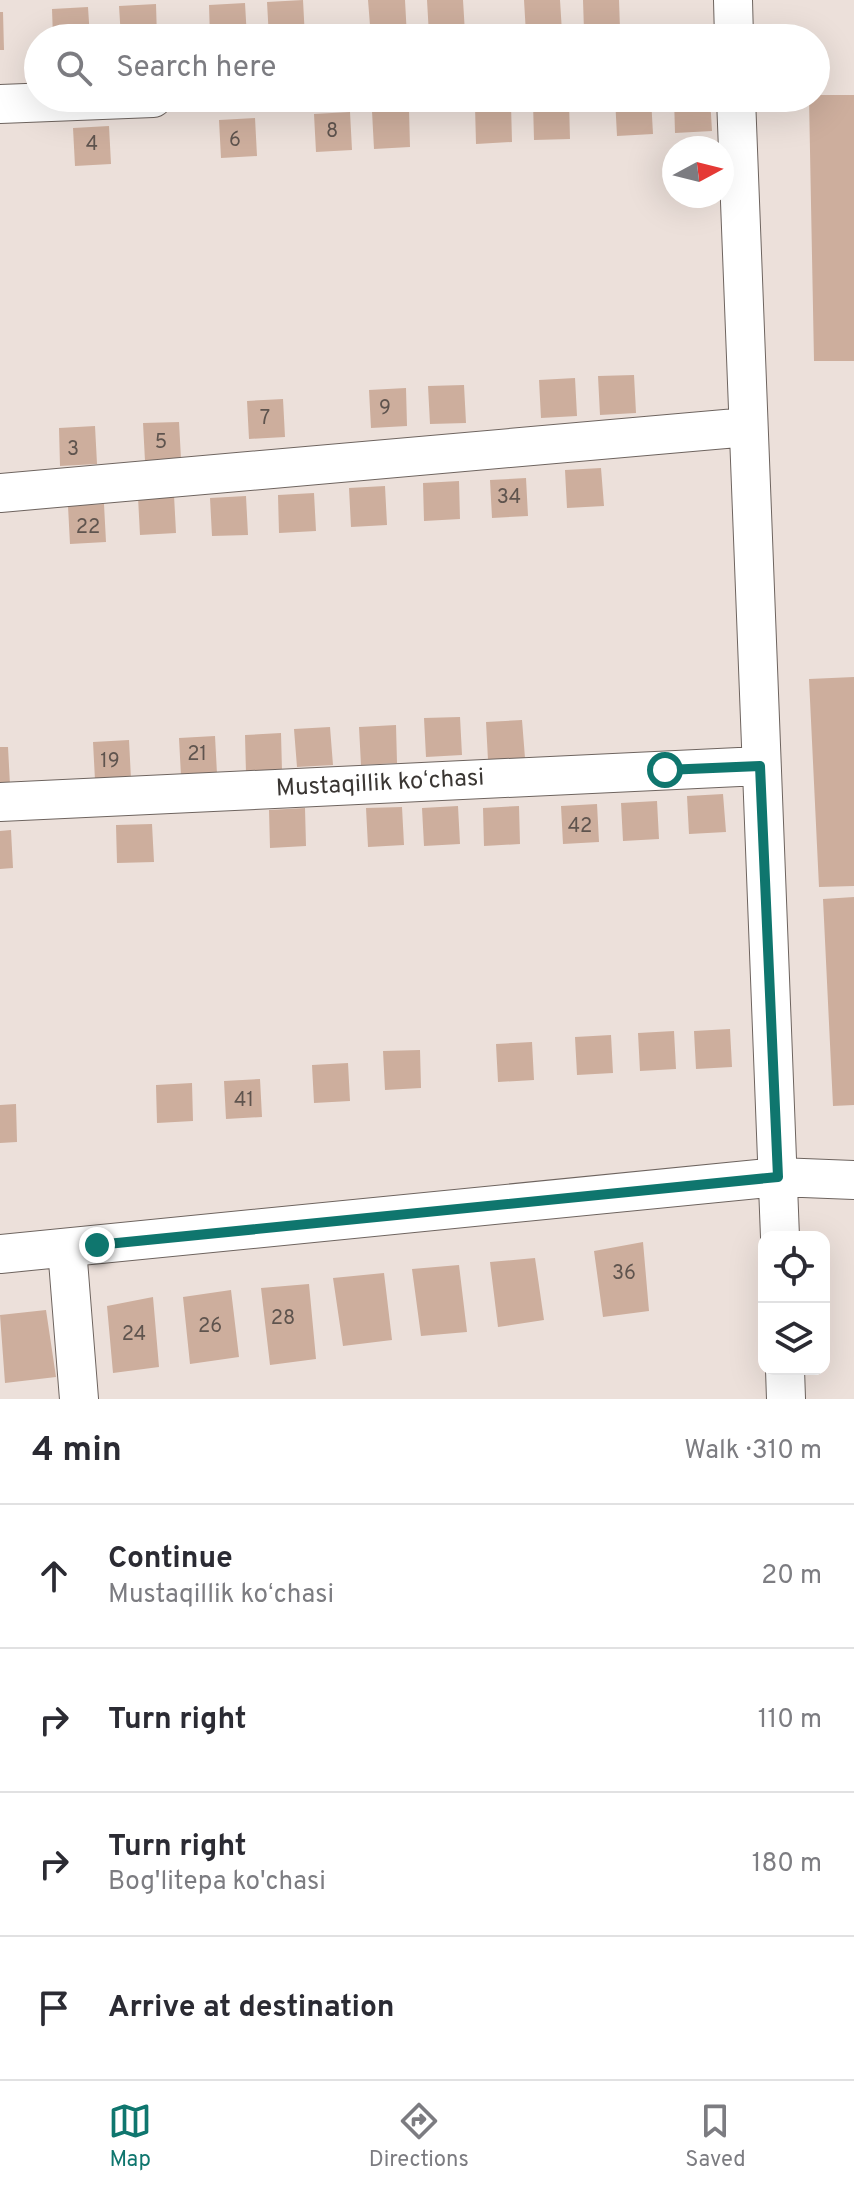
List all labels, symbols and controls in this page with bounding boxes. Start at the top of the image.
search box [24,24,830,112]
icon: search [52,46,96,90]
text: Search here [116,50,276,87]
house number: 8 [326,119,338,145]
house number: 6 [229,128,241,154]
house number: 4 [86,132,98,158]
north arrow [662,136,734,208]
house number: 9 [379,396,391,422]
house number: 7 [260,406,270,432]
house number: 5 [155,430,167,456]
house number: 3 [67,437,79,463]
house number: 34 [497,485,521,511]
house number: 22 [76,515,100,541]
house number: 21 [187,742,207,768]
house number: 19 [100,749,120,775]
route start [647,752,683,788]
street label: Mustaqillik koʻchasi [275,764,485,804]
house number: 42 [568,814,592,840]
house number: 41 [234,1088,254,1114]
route end [79,1227,115,1263]
map controls [758,1231,830,1375]
button: locate [758,1231,830,1303]
house number: 36 [612,1261,636,1287]
button: layers [758,1303,830,1375]
house number: 28 [271,1306,295,1332]
house number: 26 [198,1314,222,1340]
house number: 24 [122,1322,146,1348]
text: 4 min [32,1430,122,1473]
text: Walk · 310 m [684,1435,822,1468]
text: Continue [108,1541,233,1578]
icon: ahead [32,1554,76,1598]
text: 20 m [761,1560,822,1593]
text: Mustaqillik koʻchasi [108,1579,334,1612]
icon: right [32,1698,76,1742]
text: Turn right [108,1702,246,1739]
text: 110 m [758,1704,822,1737]
text: Turn right [108,1829,246,1866]
icon: right [32,1842,76,1886]
text: 180 m [752,1848,822,1881]
text: Bog'litepa ko'chasi [108,1866,326,1899]
icon: arrive [32,1986,76,2030]
text: Arrive at destination [108,1990,394,2027]
tab: Map [108,2099,152,2174]
tab: Directions [369,2099,469,2174]
tab: Saved [685,2099,746,2174]

